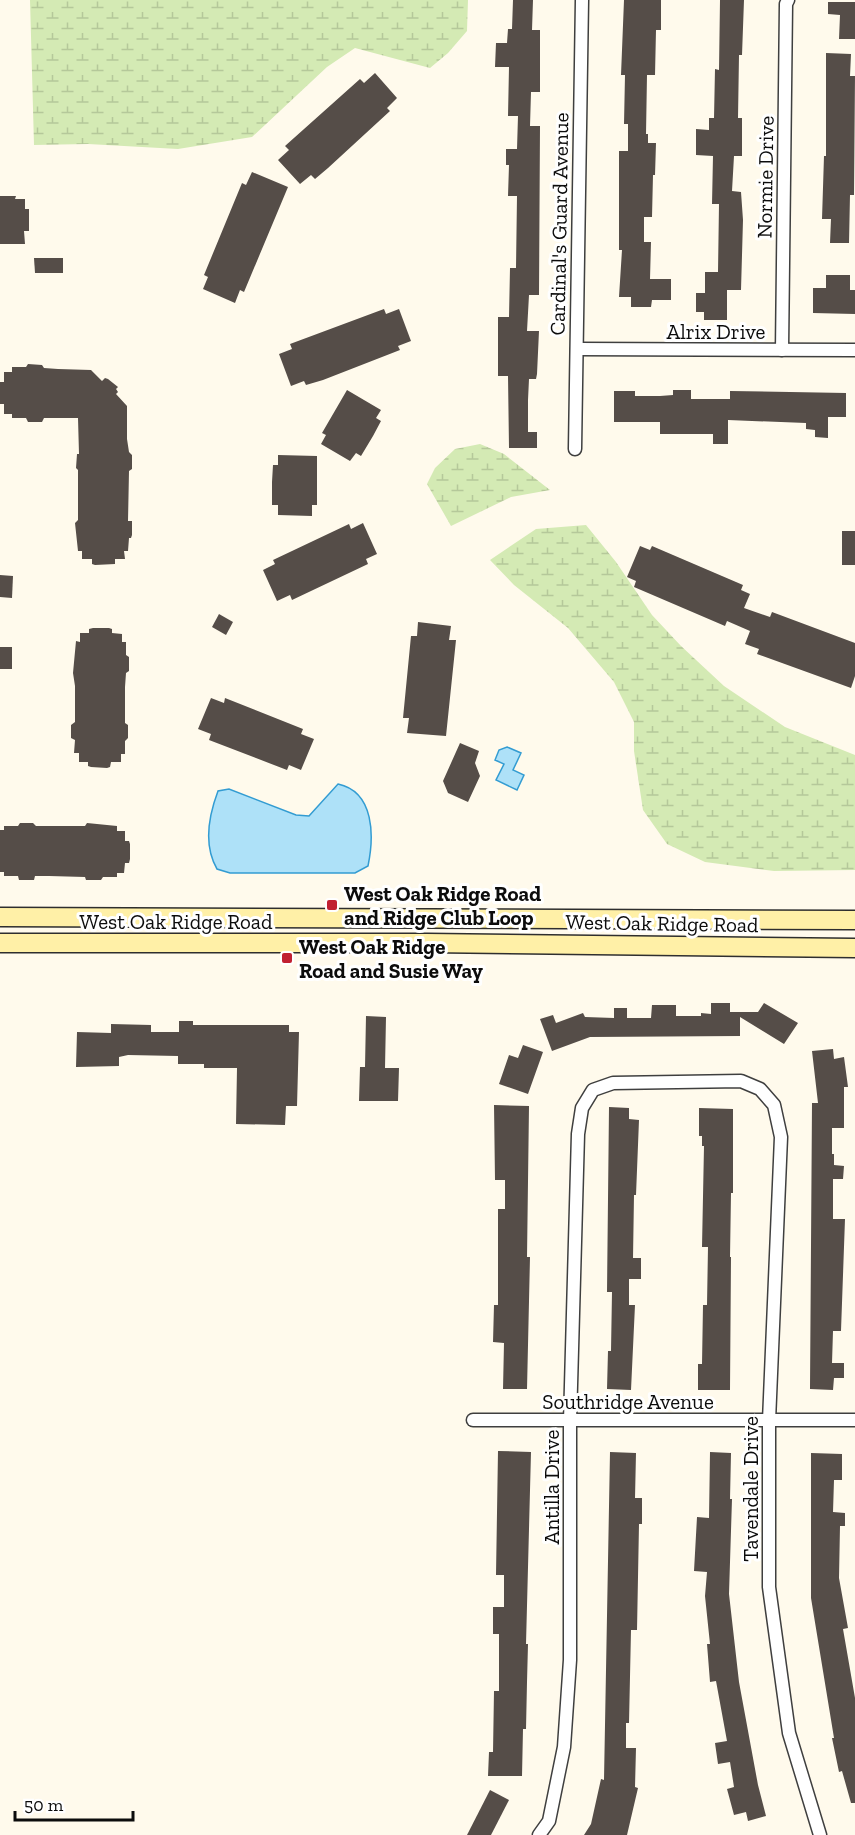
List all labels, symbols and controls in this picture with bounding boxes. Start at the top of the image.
street label: Cardinal's Guard Avenue [545,112,573,336]
street label: Normie Drive [751,115,779,239]
street label: Alrix Drive [667,319,766,344]
place label: West Oak Ridge Road and Ridge Club Loop [344,881,541,930]
marker: West Oak Ridge Road and Ridge Club Loop [325,898,339,912]
street label: West Oak Ridge Road [80,909,273,934]
street label: West Oak Ridge Road [565,909,759,937]
place label: West Oak Ridge Road and Susie Way [299,934,483,983]
marker: West Oak Ridge Road and Susie Way [280,951,294,965]
street label: Southridge Avenue [542,1389,714,1414]
street label: Tavendale Drive [738,1416,763,1562]
street label: Antilla Drive [539,1429,564,1544]
scale bar [15,1784,134,1822]
text: 50 m [24,1794,64,1816]

